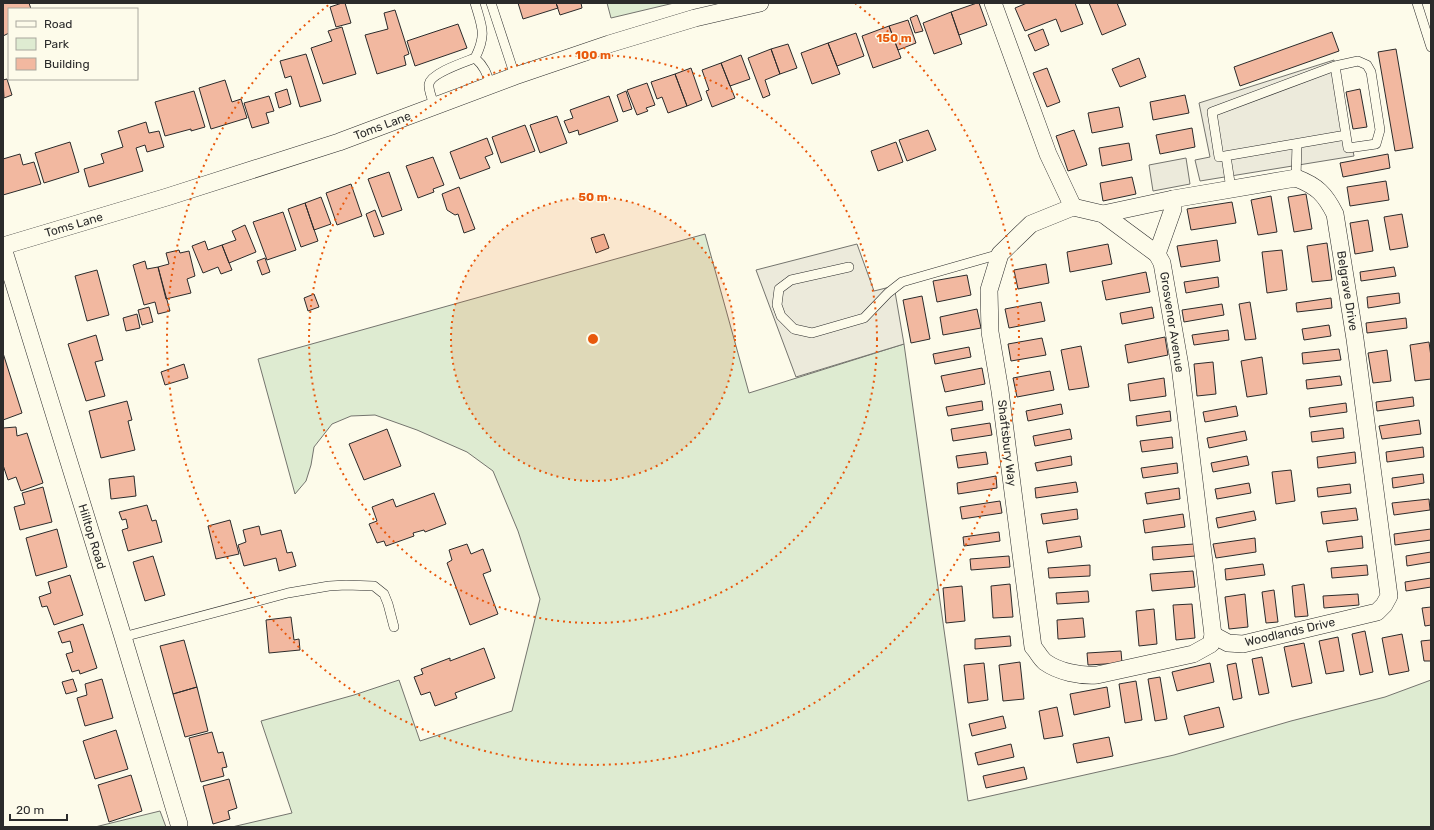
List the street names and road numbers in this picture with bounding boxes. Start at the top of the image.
street label: Toms Lane [352,109,413,143]
street label: Toms Lane [43,209,105,240]
street label: Belgrave Drive [1334,250,1361,332]
street label: Grosvenor Avenue [1157,271,1187,374]
street label: Shaftsbury Way [995,399,1019,487]
street label: Hilltop Road [75,502,109,571]
street label: Woodlands Drive [1244,615,1337,649]

